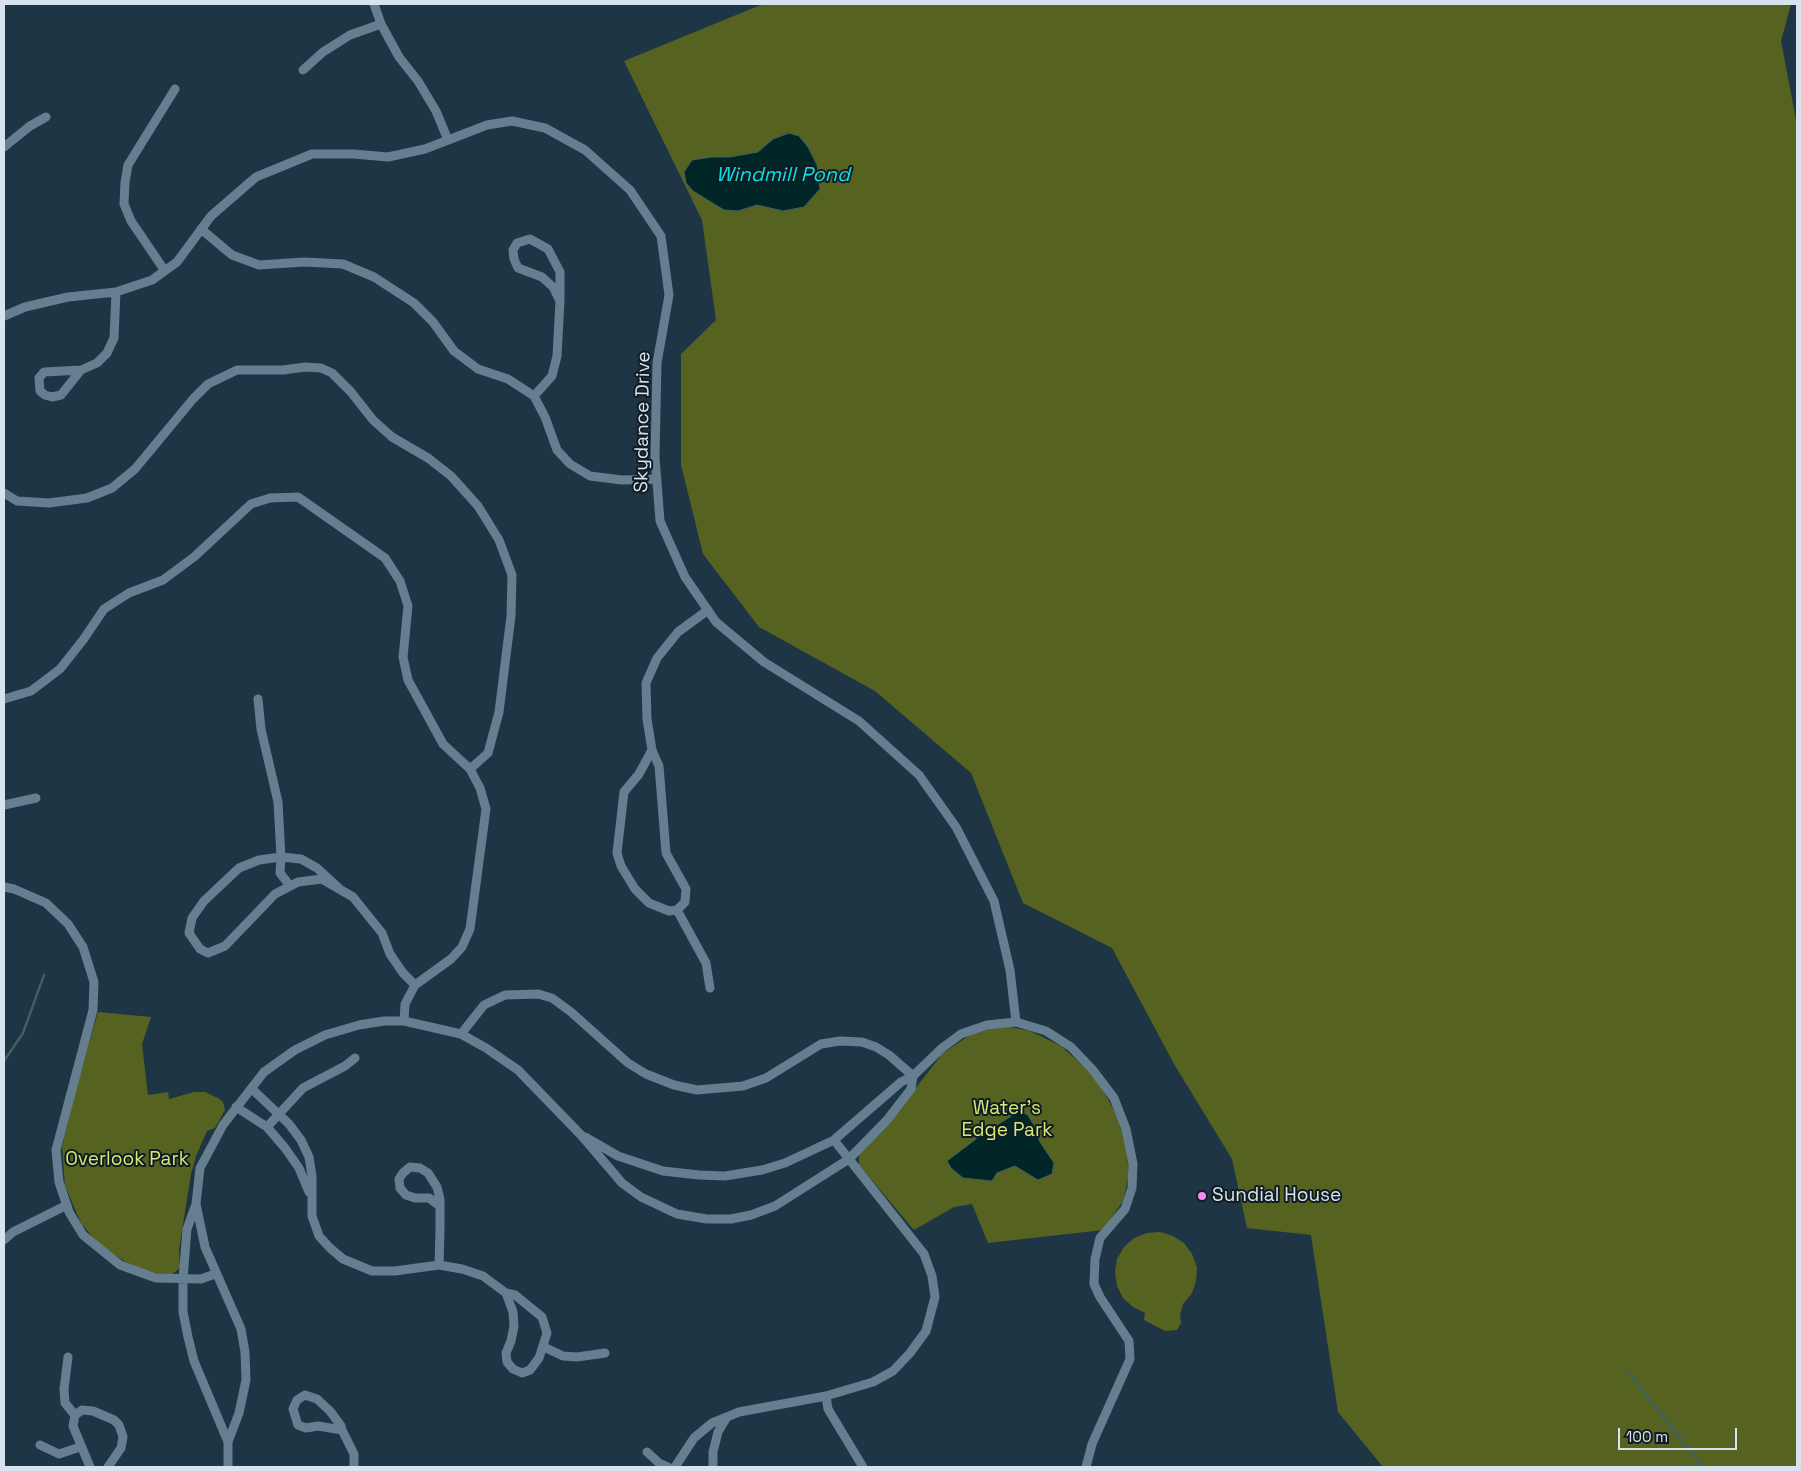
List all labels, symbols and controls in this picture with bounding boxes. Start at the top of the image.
water label: Windmill Pond [716,164,850,188]
street label: Skydance Drive [630,351,656,493]
park label: Water's Edge Park [962,1098,1052,1142]
park label: Overlook Park [65,1149,189,1171]
place label: Sundial House [1212,1185,1341,1207]
marker: Sundial House [1196,1190,1208,1202]
scale bar [1621,1418,1740,1450]
text: 100 m [1626,1427,1668,1446]

